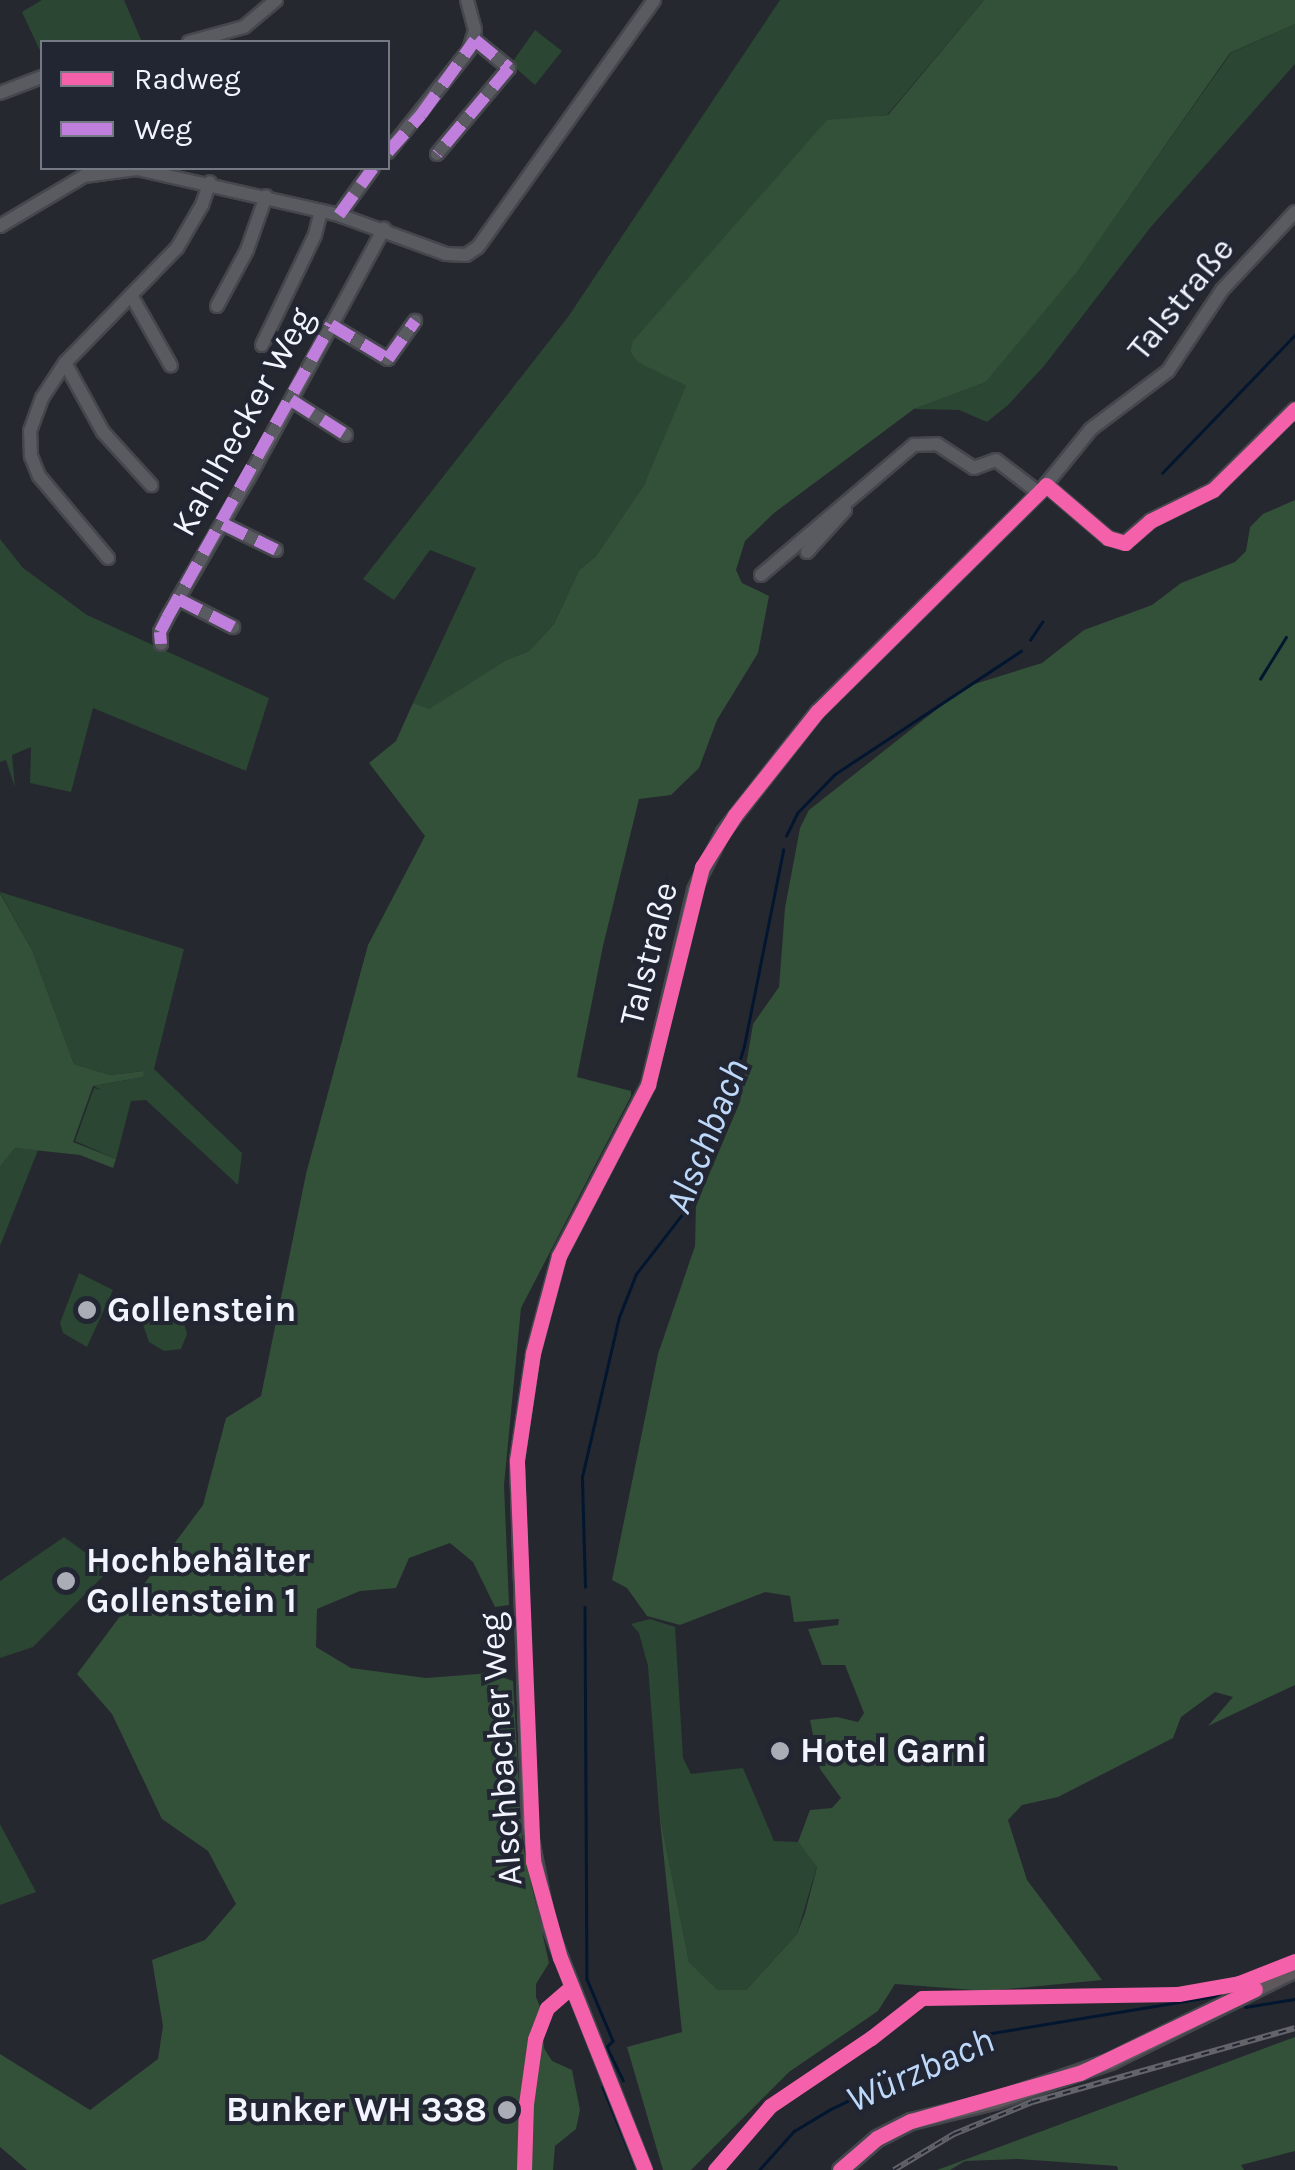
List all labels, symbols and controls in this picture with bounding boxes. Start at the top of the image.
legend [40,40,390,170]
text: Radweg [134,61,241,97]
text: Weg [134,111,192,147]
street label: Talstraße [1119,229,1243,369]
street label: Kahlhecker Weg [163,300,323,544]
street label: Talstraße [611,878,687,1030]
water label: Alschbach [655,1052,759,1220]
place label: Gollenstein [107,1289,296,1331]
marker: Gollenstein [76,1299,98,1321]
place label: Hochbehälter Gollenstein 1 [86,1540,310,1622]
marker: Hochbehälter Gollenstein 1 [55,1570,77,1592]
street label: Alschbacher Weg [471,1611,531,1887]
place label: Hotel Garni [800,1730,988,1772]
marker: Hotel Garni [769,1740,791,1762]
water label: Würzbach [839,2017,1001,2123]
place label: Bunker WH 338 [226,2089,487,2131]
marker: Bunker WH 338 [496,2099,518,2121]

